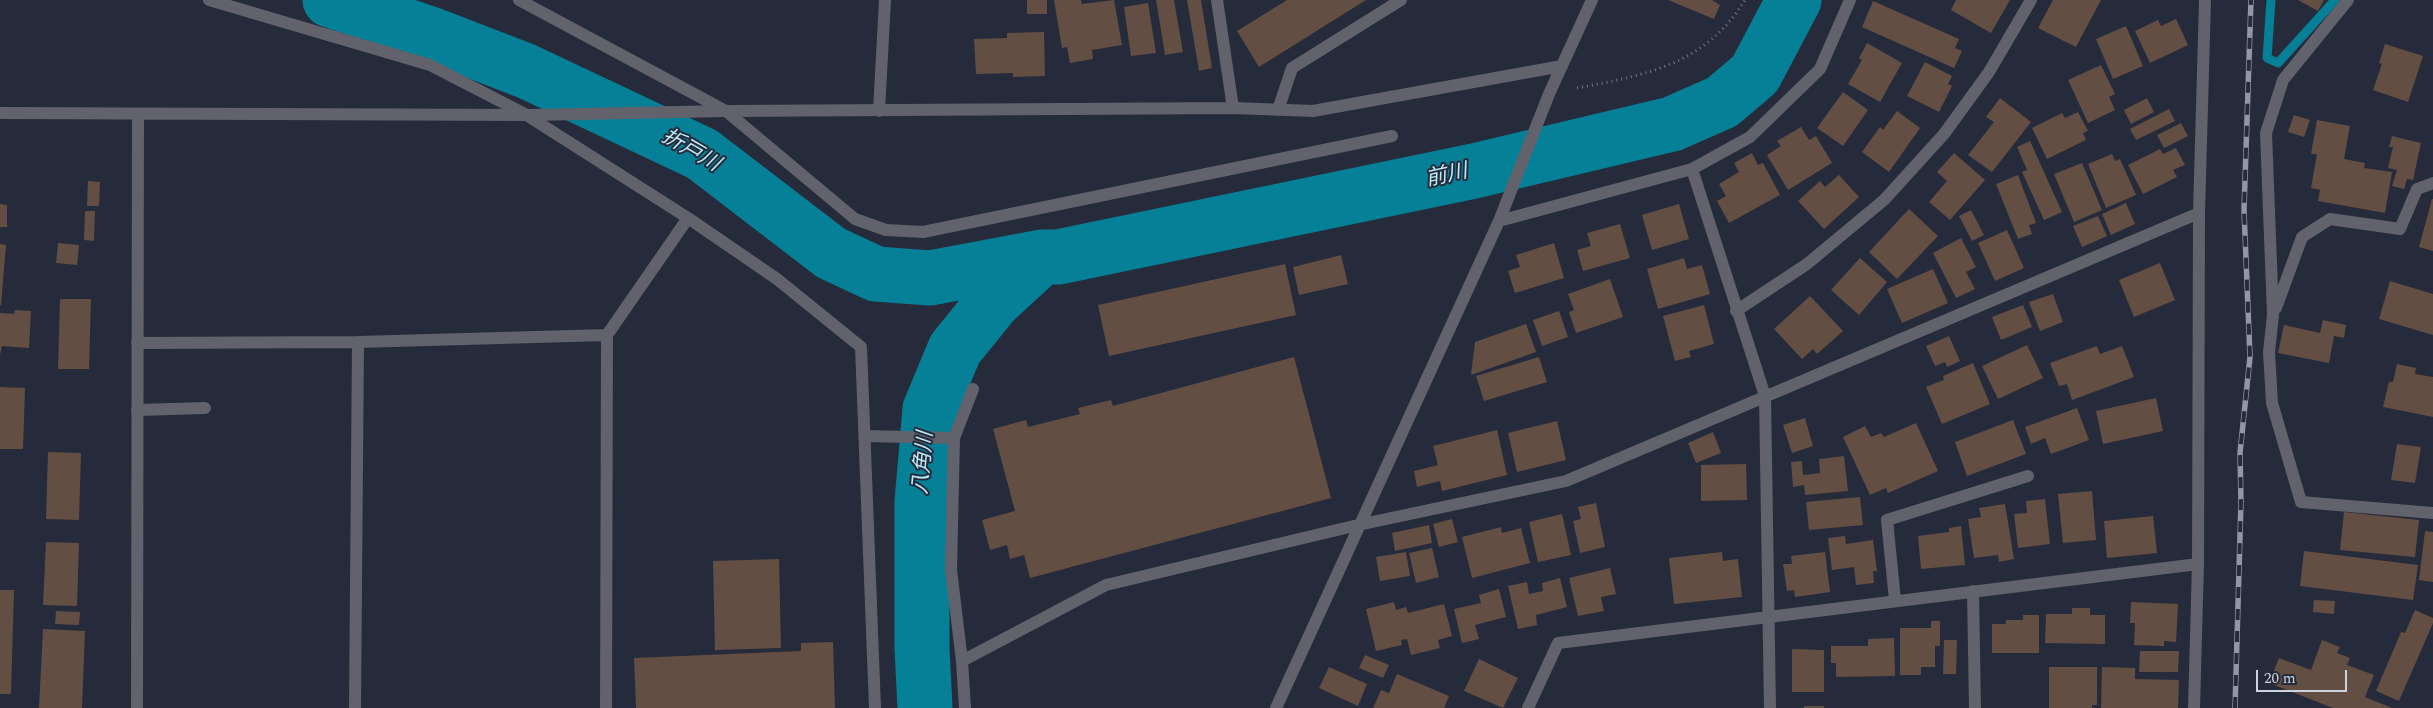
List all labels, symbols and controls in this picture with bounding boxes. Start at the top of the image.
water label: 折戸川 [656,125,724,179]
water label: 前川 [1424,160,1470,194]
water label: 八角川 [910,431,940,495]
scale bar [2258,660,2349,692]
text: 20 m [2264,667,2296,690]

